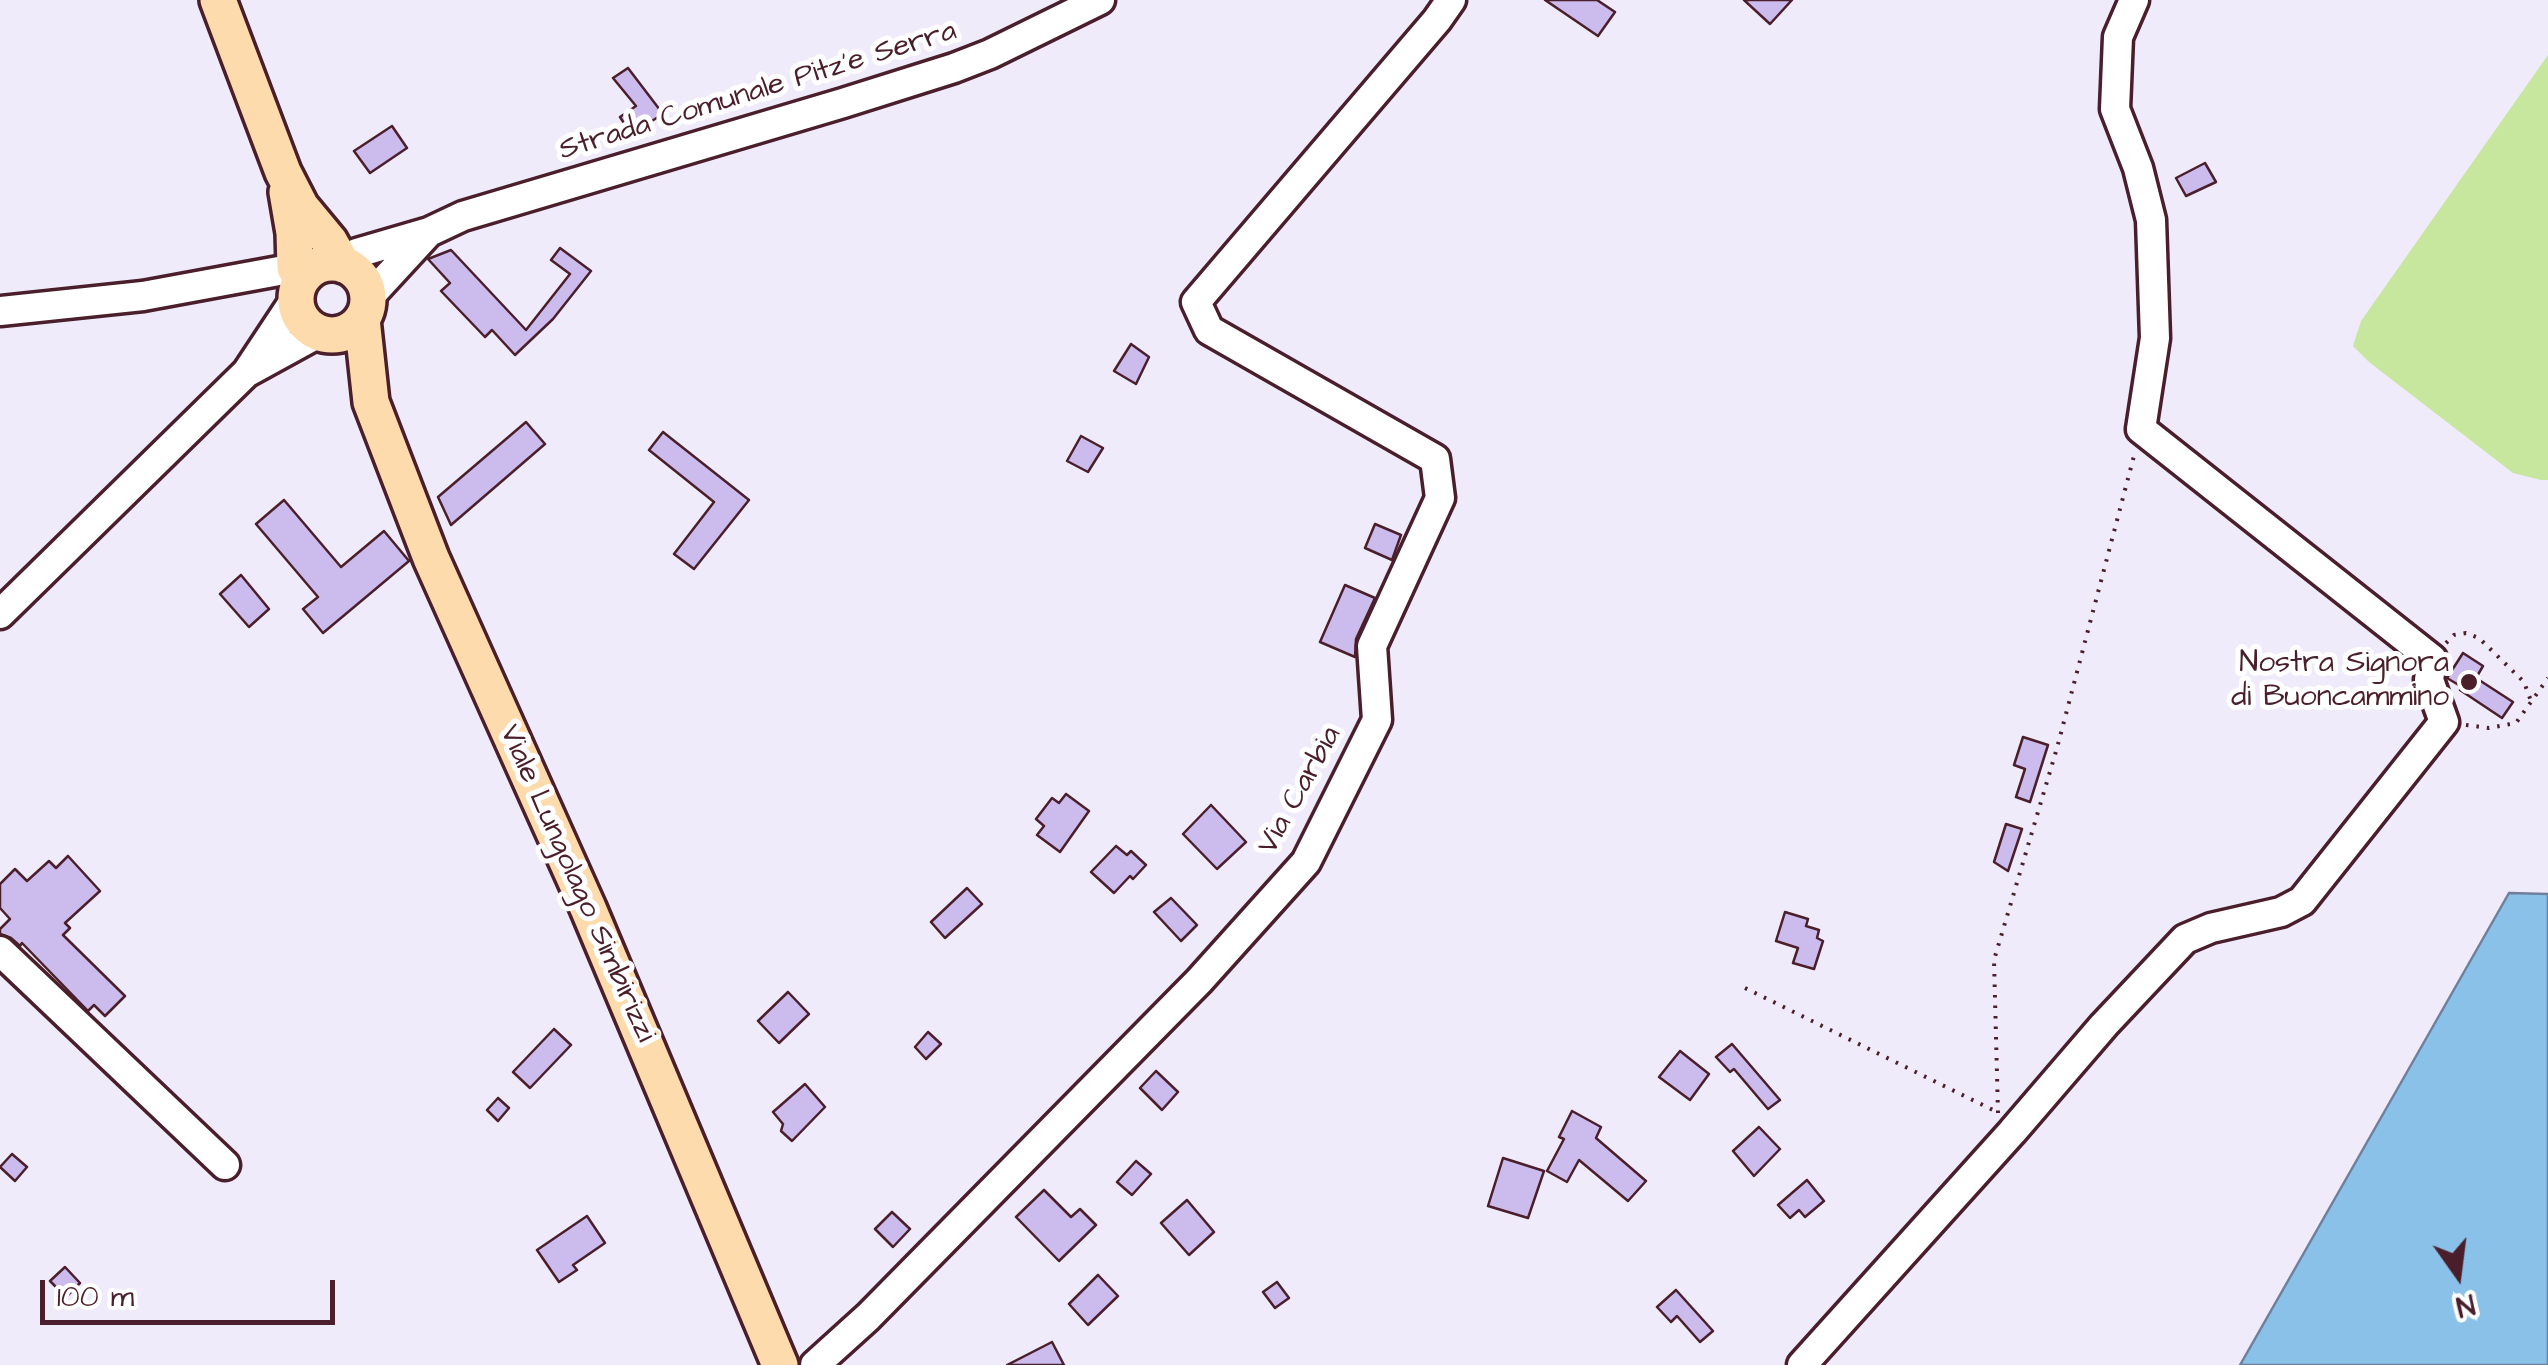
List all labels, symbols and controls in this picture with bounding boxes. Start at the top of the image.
street label: Strada Comunale Pitz'e Serra [555,14,961,170]
place label: Nostra Signora di Buoncammino [2231,647,2449,718]
marker: Nostra Signora di Buoncammino [2458,671,2480,693]
street label: Viale Lungolago Simbirizzi [490,720,662,1048]
street label: Via Carbia [1251,721,1351,861]
north arrow [2408,1225,2508,1325]
scale bar [45,1260,340,1322]
text: 100 m [57,1276,134,1318]
text: N [2452,1284,2479,1326]

